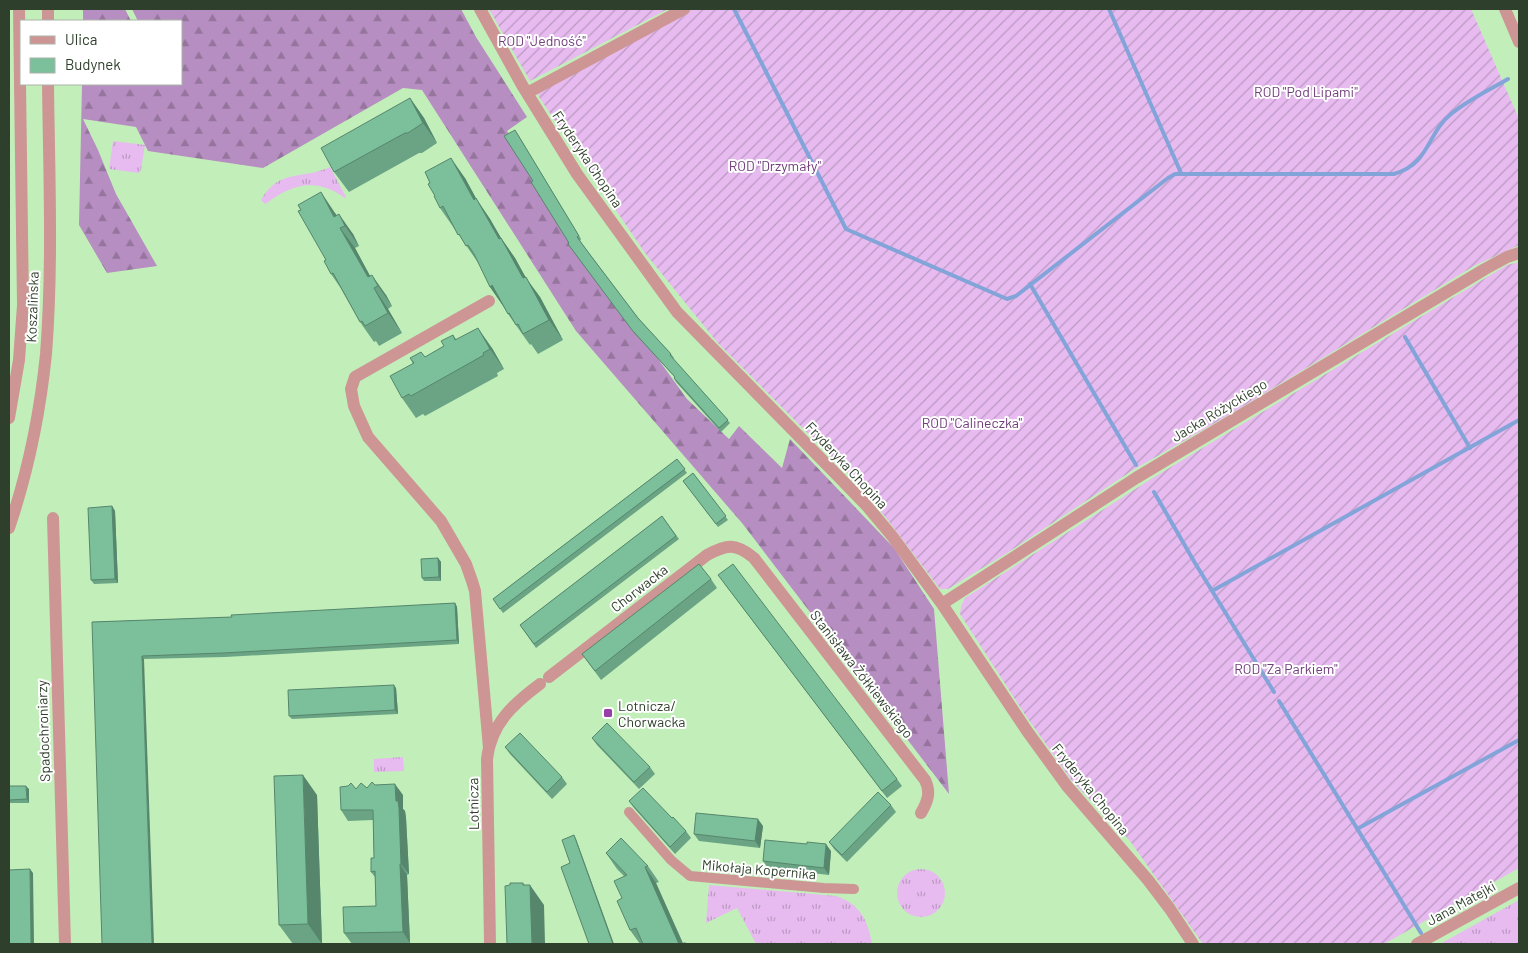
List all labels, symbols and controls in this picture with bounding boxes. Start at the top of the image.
legend [20,20,182,85]
text: Ulica [65,30,97,48]
park label: ROD "Jedność" [498,32,586,49]
text: Budynek [65,55,121,73]
park label: ROD "Pod Lipami" [1254,83,1358,100]
street label: Fryderyka Chopina [549,107,627,211]
park label: ROD "Drzymały" [729,157,822,174]
street label: Koszalińska [22,271,42,343]
street label: Jacka Różyckiego [1168,375,1270,445]
park label: ROD "Calineczka" [922,414,1023,431]
street label: Fryderyka Chopina [802,418,892,512]
street label: Chorwacka [607,561,671,615]
street label: Stanisława Żółkiewskiego [807,607,917,741]
park label: ROD "Za Parkiem" [1234,660,1338,677]
street label: Spadochroniarzy [33,679,53,782]
place label: Lotnicza/ Chorwacka [618,697,685,730]
marker: Lotnicza/ Chorwacka [602,707,614,719]
street label: Fryderyka Chopina [1049,740,1133,838]
street label: Lotnicza [464,778,482,830]
street label: Mikołaja Kopernika [701,856,817,882]
street label: Jana Matejki [1424,877,1498,929]

